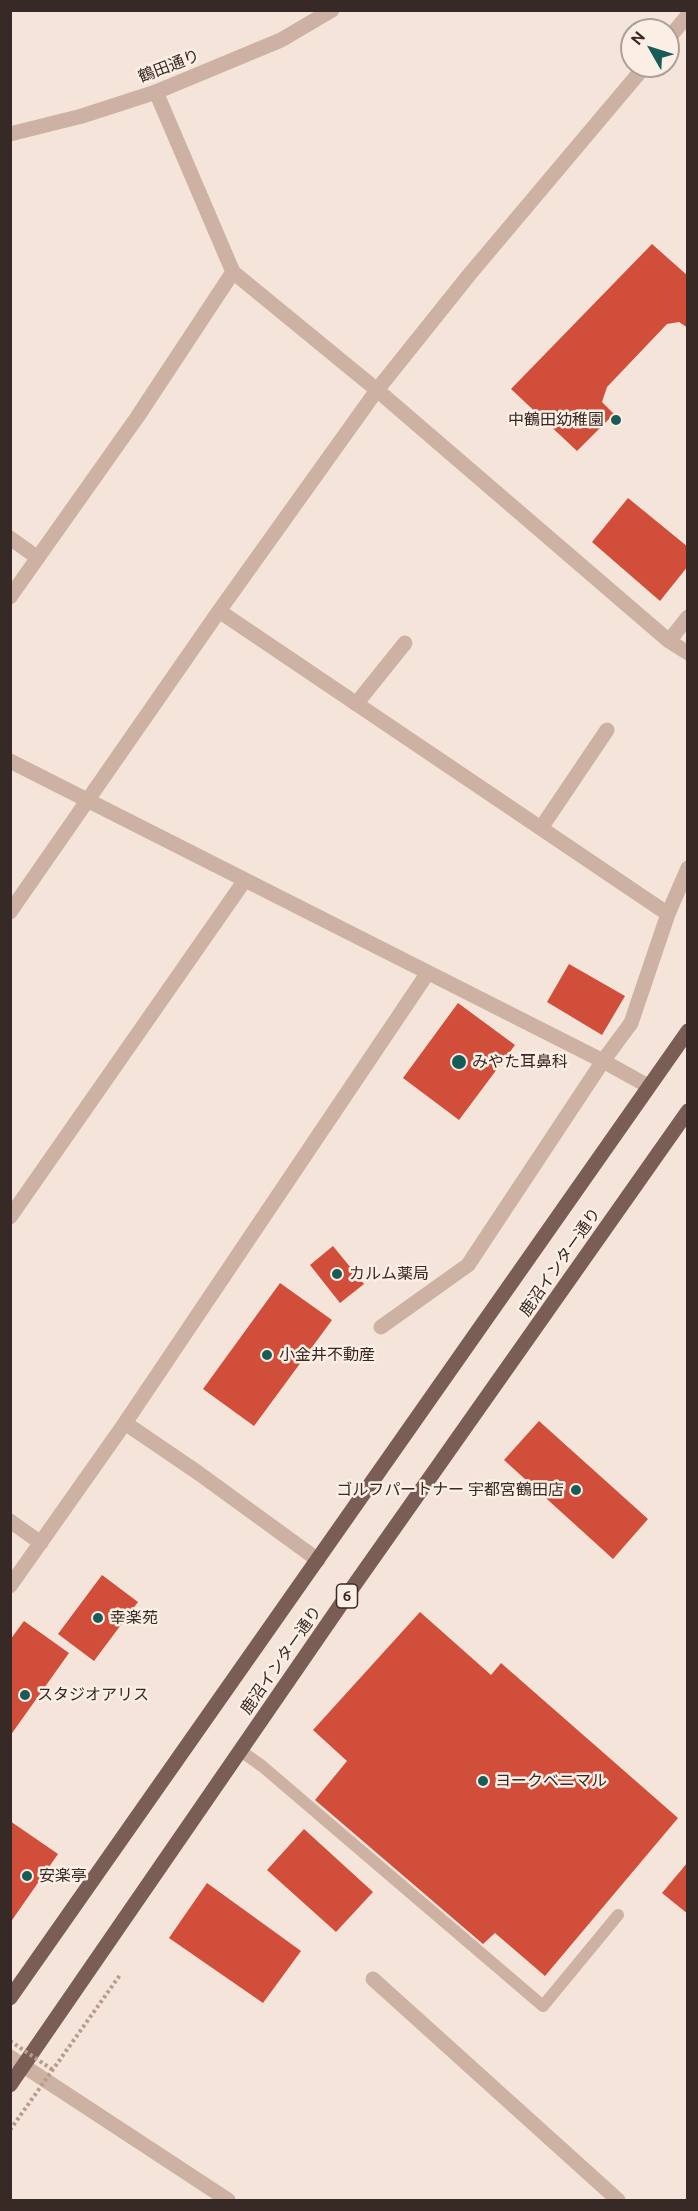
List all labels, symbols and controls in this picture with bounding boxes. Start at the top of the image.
north arrow [620,18,680,78]
text: N [627,28,648,48]
street label: 鶴田通り [136,46,202,86]
place label: 中鶴田幼稚園 [508,410,604,430]
marker: 中鶴田幼稚園 [609,413,623,427]
place label: みやた耳鼻科 [472,1052,568,1072]
marker: みやた耳鼻科 [450,1053,468,1071]
street label: 鹿沼インター通り [515,1204,605,1320]
place label: カルム薬局 [349,1264,429,1284]
marker: カルム薬局 [330,1267,344,1281]
place label: 小金井不動産 [279,1345,375,1365]
marker: 小金井不動産 [260,1348,274,1362]
place label: ゴルフパートナー 宇都宮鶴田店 [336,1480,564,1500]
marker: ゴルフパートナー 宇都宮鶴田店 [569,1483,583,1497]
road number: 6 [336,1584,358,1608]
street label: 鹿沼インター通り [236,1602,326,1718]
place label: 幸楽苑 [110,1608,158,1628]
marker: 幸楽苑 [91,1611,105,1625]
place label: スタジオアリス [37,1685,149,1705]
marker: スタジオアリス [18,1688,32,1702]
place label: ヨークベニマル [495,1771,607,1791]
marker: ヨークベニマル [476,1774,490,1788]
place label: 安楽亭 [39,1866,87,1886]
marker: 安楽亭 [20,1869,34,1883]

